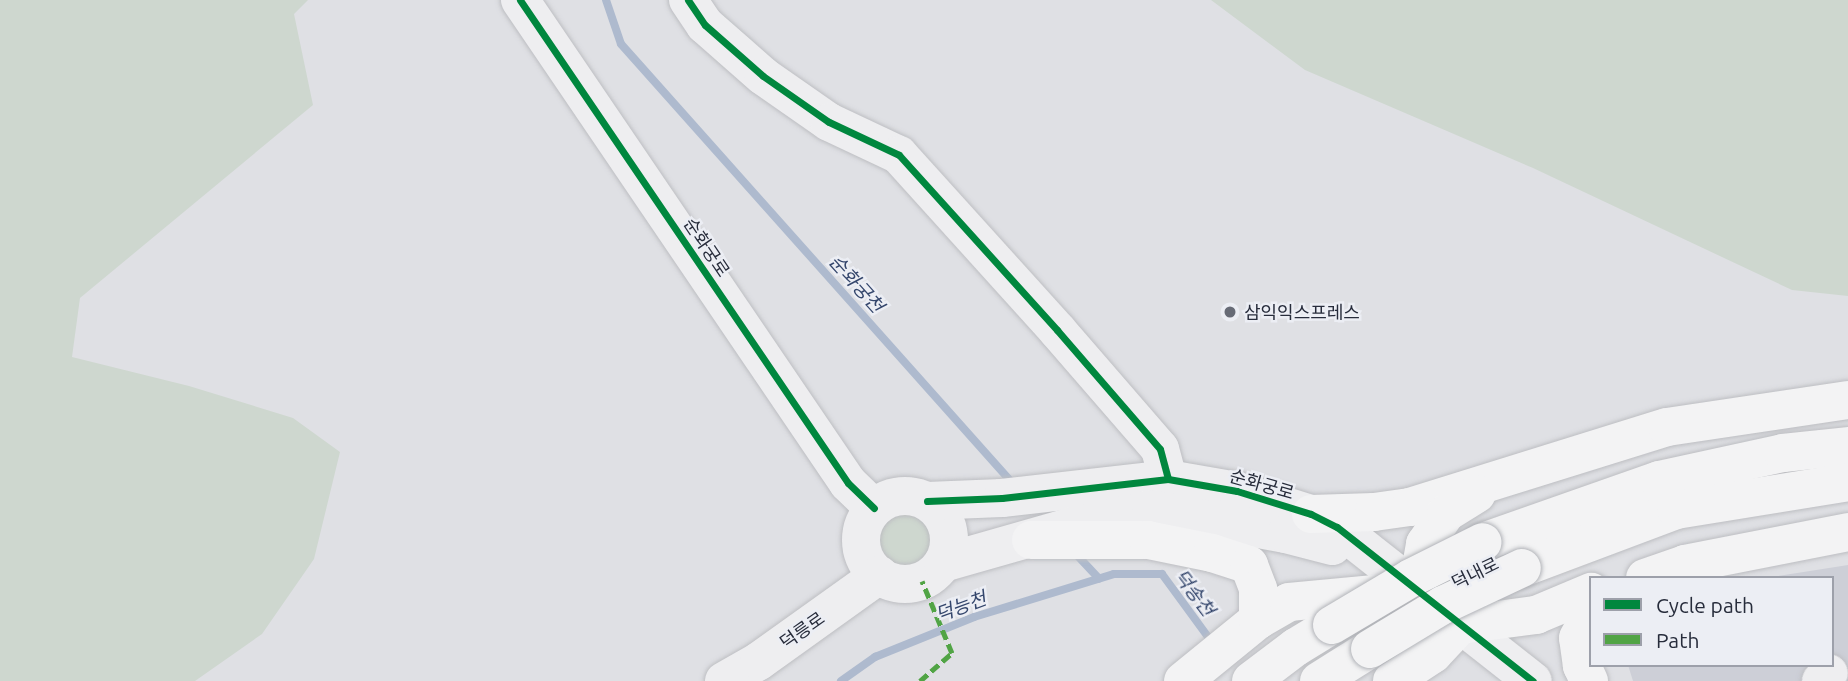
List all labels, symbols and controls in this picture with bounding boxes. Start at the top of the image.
street label: 순화궁로 [680,214,734,280]
water label: 순화궁천 [824,250,888,318]
place label: 삼익익스프레스 [1244,301,1360,323]
marker: 삼익익스프레스 [1222,304,1238,320]
street label: 순화궁로 [1227,464,1297,504]
street label: 덕내로 [1448,552,1502,594]
water label: 덕송천 [1169,565,1219,621]
legend [1589,576,1834,667]
water label: 덕능천 [932,587,990,627]
text: Cycle path [1656,593,1754,617]
street label: 덕릉로 [775,607,829,653]
text: Path [1656,628,1699,652]

